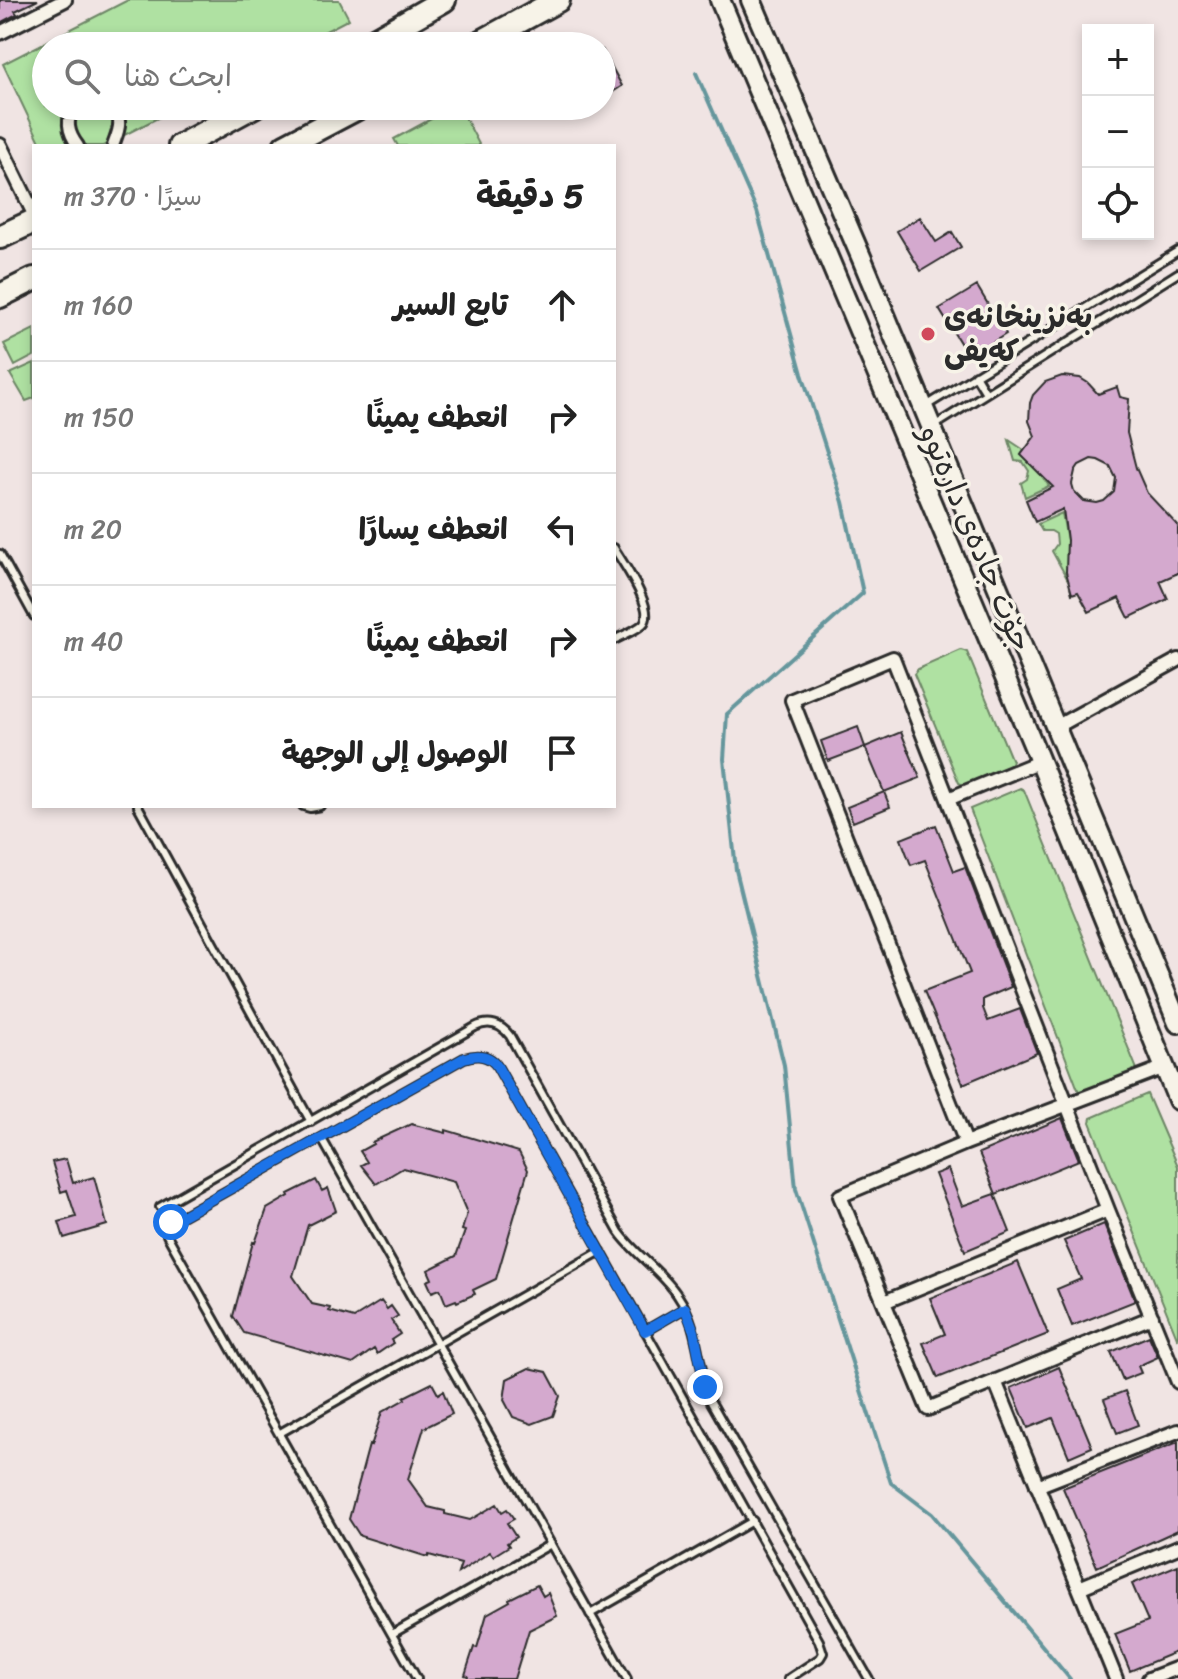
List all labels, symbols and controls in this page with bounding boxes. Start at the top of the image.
map controls [1082,24,1154,240]
button: + [1082,24,1154,96]
search box [32,32,616,120]
text: ابحث هنا [124,49,232,103]
icon: search [60,54,104,98]
button: − [1082,96,1154,168]
text: 5 دقيقة [476,166,584,226]
button: locate [1082,168,1154,240]
text: سيرًا · 370 m [64,173,202,219]
text: تابع السير [393,278,508,332]
text: 160 m [64,282,133,328]
icon: ahead [540,283,584,327]
place label: بەنزینخانەی کەیفی [944,290,1092,378]
marker: بەنزینخانەی کەیفی [919,325,937,343]
text: انعطف يمينًا [366,390,508,444]
text: 150 m [64,394,134,440]
icon: right [540,395,584,439]
street label: جۆت جادەی دارەتوو [903,414,1048,660]
text: انعطف يسارًا [358,502,508,556]
text: 20 m [64,506,122,552]
icon: left [540,507,584,551]
text: انعطف يمينًا [366,614,508,668]
text: 40 m [64,618,123,664]
icon: right [540,619,584,663]
text: الوصول إلى الوجهة [281,726,508,780]
icon: arrive [540,731,584,775]
route start [153,1204,189,1240]
route end [687,1369,723,1405]

